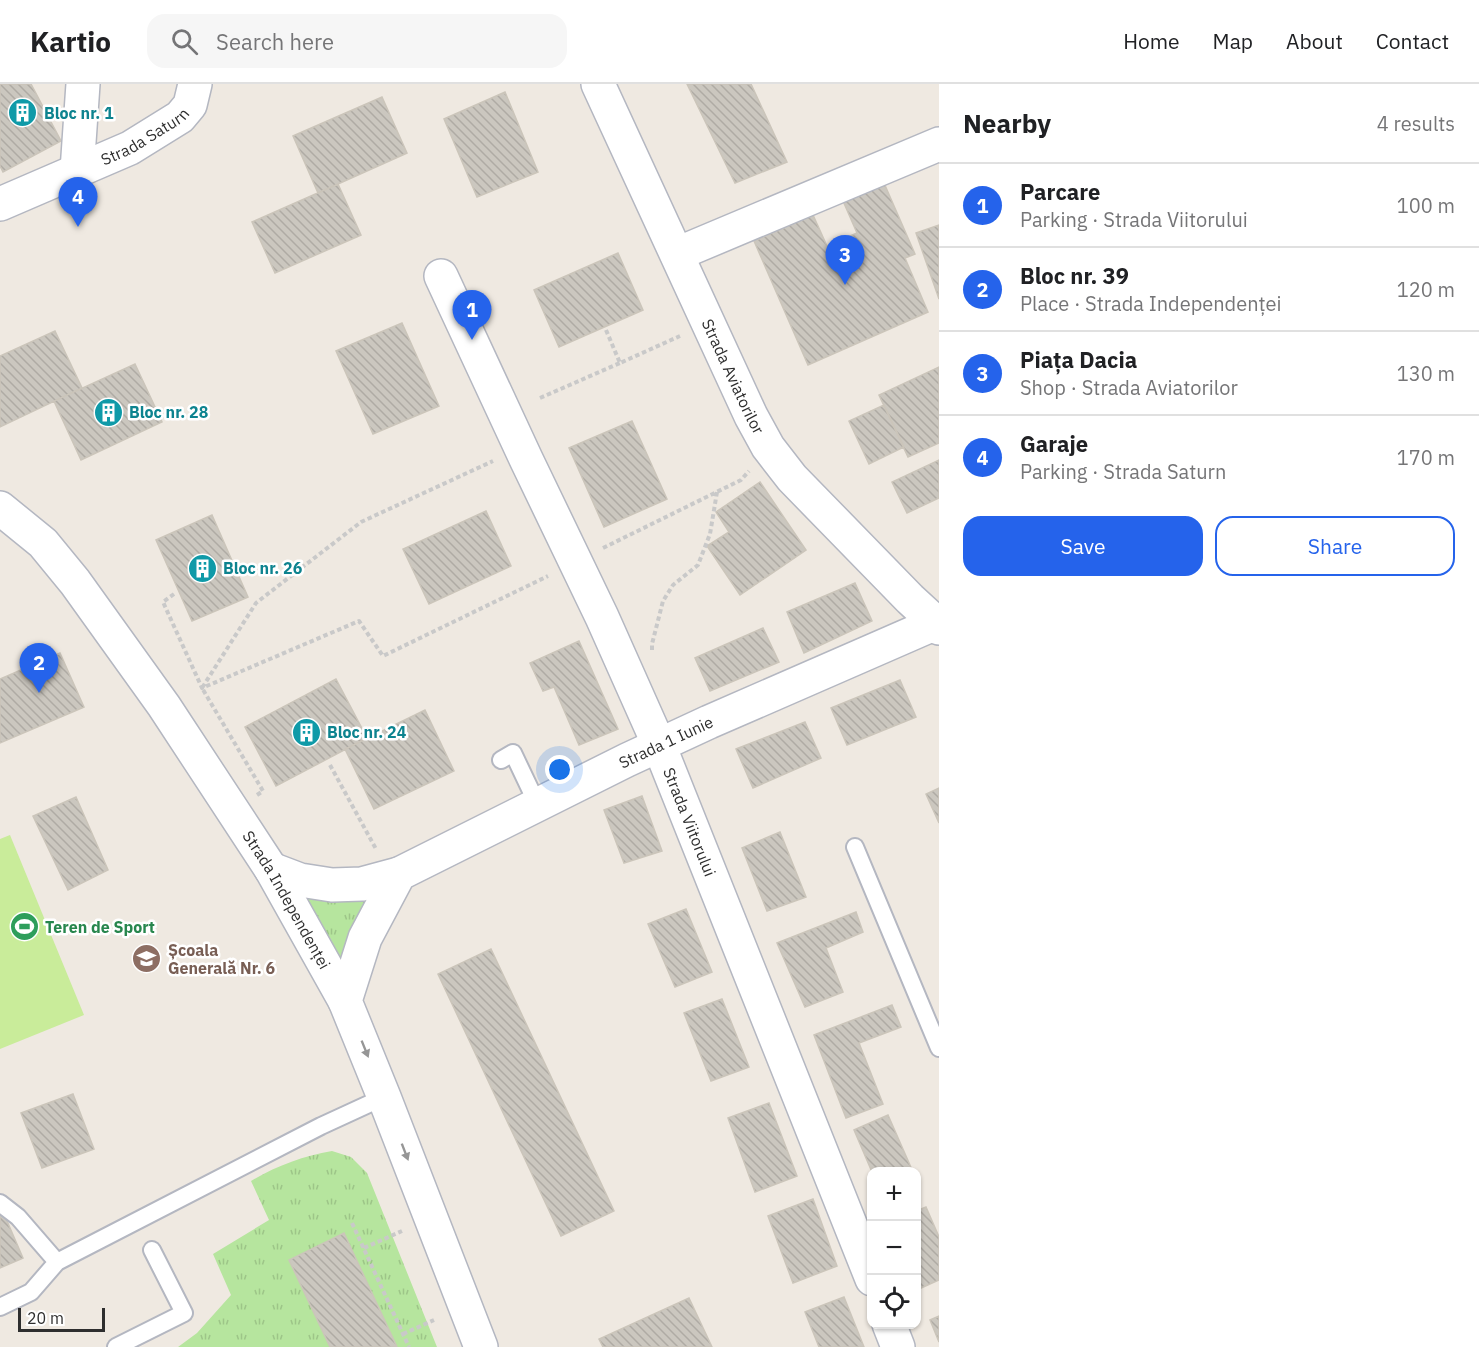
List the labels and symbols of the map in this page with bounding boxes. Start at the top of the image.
building icon: Bloc nr. 1 [7,97,39,129]
place label: Bloc nr. 1 [44,103,114,123]
street label: Strada Saturn [98,104,193,169]
pin: 4 [58,178,98,227]
pin: 3 [826,236,864,285]
pin: 1 [452,290,492,340]
street label: Strada Aviatorilor [698,316,769,437]
building icon: Bloc nr. 28 [92,396,124,428]
place label: Bloc nr. 28 [129,402,208,422]
building icon: Bloc nr. 26 [186,552,218,584]
place label: Bloc nr. 26 [223,558,303,578]
pin: 2 [20,644,58,693]
street label: Strada 1 Iunie [615,711,716,773]
building icon: Bloc nr. 24 [290,716,322,748]
place label: Bloc nr. 24 [327,722,407,742]
your location [545,755,574,784]
street label: Strada Viitorului [659,764,720,879]
street label: Strada Independenței [238,827,335,973]
sports icon: Teren de Sport [8,911,40,943]
place label: Teren de Sport [45,917,155,937]
place label: Școala Generală Nr. 6 [168,940,276,978]
school or university icon: Școala Generală Nr. 6 [131,943,163,975]
one-way arrow [360,1041,370,1059]
one-way arrow [401,1143,410,1161]
scale bar [18,1305,105,1332]

